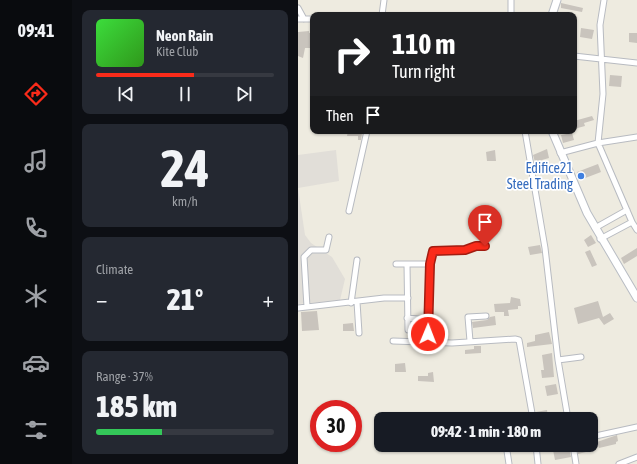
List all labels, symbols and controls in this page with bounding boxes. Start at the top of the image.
text: 09:41 [17,20,55,41]
text: Neon Rain [156,27,213,44]
icon: right [326,28,378,80]
text: 110 m [392,28,455,60]
text: Kite Club [156,44,198,59]
text: Turn right [392,61,455,82]
icon: directions [22,80,50,108]
icon: previous [115,83,137,105]
icon: pause [174,83,196,105]
icon: next [233,83,255,105]
icon: arrive [362,104,384,126]
text: Then [326,107,354,124]
text: 24 [161,138,209,198]
icon: music [22,147,50,175]
place label: Edifice21 Steel Trading [507,160,573,192]
marker: Edifice21 Steel Trading [576,171,586,181]
text: km/h [172,194,198,209]
pin [468,205,502,246]
icon: arrive [474,211,496,233]
icon: phone [22,214,50,242]
text: Climate [96,262,133,277]
icon: climate [22,282,50,310]
text: 21° [167,282,203,316]
text: − [96,286,107,312]
text: + [263,286,274,312]
position arrow [407,313,449,355]
icon: car [22,349,50,377]
text: Range · 37% [96,369,153,384]
text: 185 km [96,389,177,423]
speed limit sign: 30 [310,400,362,452]
icon: filters [22,416,50,444]
text: 09:42 · 1 min · 180 m [431,423,541,440]

